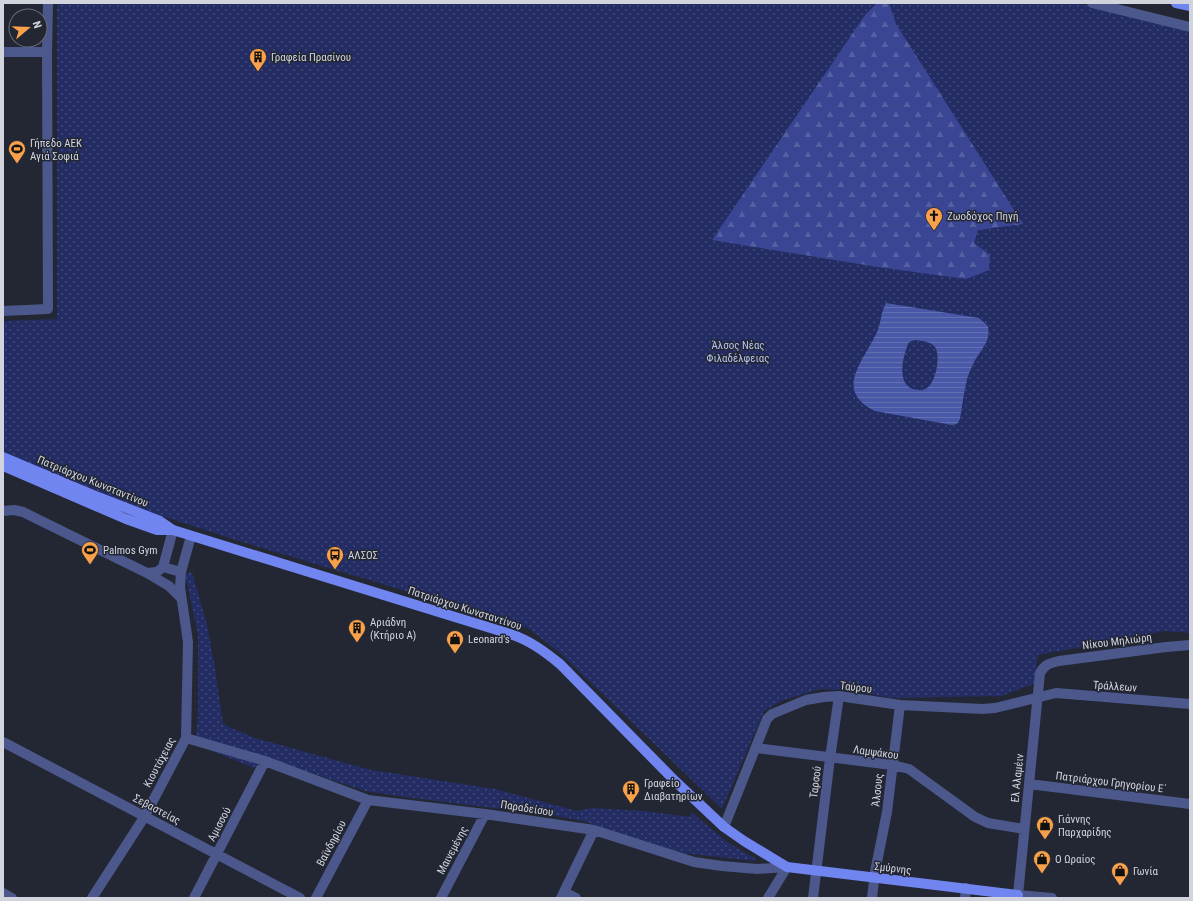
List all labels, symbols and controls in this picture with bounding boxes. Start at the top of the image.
north arrow [8,8,48,48]
text: N [30,20,44,30]
building icon: Γραφεία Πρασίνου [248,47,268,72]
place label: Γραφεία Πρασίνου [271,51,351,64]
place label: Γήπεδο ΑΕΚ Αγιά Σοφιά [30,137,82,163]
sports icon: Γήπεδο ΑΕΚ Αγιά Σοφιά [7,139,27,164]
church icon: Ζωοδόχος Πηγή [924,206,944,231]
place label: Ζωοδόχος Πηγή [947,210,1018,223]
park label: Άλσος Νέας Φιλαδέλφειας [707,339,769,365]
street label: Πατριάρχου Κωνσταντίνου [35,453,150,510]
sports icon: Palmos Gym [80,540,100,565]
place label: Palmos Gym [103,544,158,557]
bus stop icon: ΑΛΣΟΣ [325,545,345,570]
place label: ΑΛΣΟΣ [348,549,379,562]
street label: Πατριάρχου Κωνσταντίνου [406,584,523,633]
place label: Αριάδνη (Κτήριο Α) [370,616,416,642]
building icon: Αριάδνη (Κτήριο Α) [347,618,367,643]
shop icon: Leonard's [445,629,465,654]
street label: Νίκου Μηλιώρη [1081,631,1153,652]
place label: Leonard's [468,633,510,646]
street label: Τράλλεων [1092,678,1138,695]
street label: Ταύρου [839,679,873,696]
street label: Κιουτάχειας [141,735,178,790]
street label: Λαμψάκου [852,743,899,762]
street label: Ελ Αλαμέιν [1008,753,1027,803]
street label: Ταρσού [807,765,824,799]
street label: Πατριάρχου Γρηγορίου Ε΄ [1055,769,1167,796]
street label: Άλσους [869,773,886,807]
place label: Γραφείο Διαβατηρίων [644,777,703,803]
building icon: Γραφείο Διαβατηρίων [621,779,641,804]
street label: Σεβαστείας [131,792,183,827]
street label: Παραδείσου [499,798,554,819]
street label: Αμισσού [205,805,234,844]
place label: Γιάννης Παρχαρίδης [1058,813,1112,839]
shop icon: Γιάννης Παρχαρίδης [1035,815,1055,840]
street label: Βαϊνδηρίου [314,818,349,868]
street label: Μαινεμένης [434,824,471,877]
shop icon: Ο Ωραίος [1032,849,1052,874]
place label: Ο Ωραίος [1055,853,1095,866]
street label: Σμύρνης [874,860,912,877]
shop icon: Γωνία [1110,861,1130,886]
place label: Γωνία [1133,865,1159,878]

